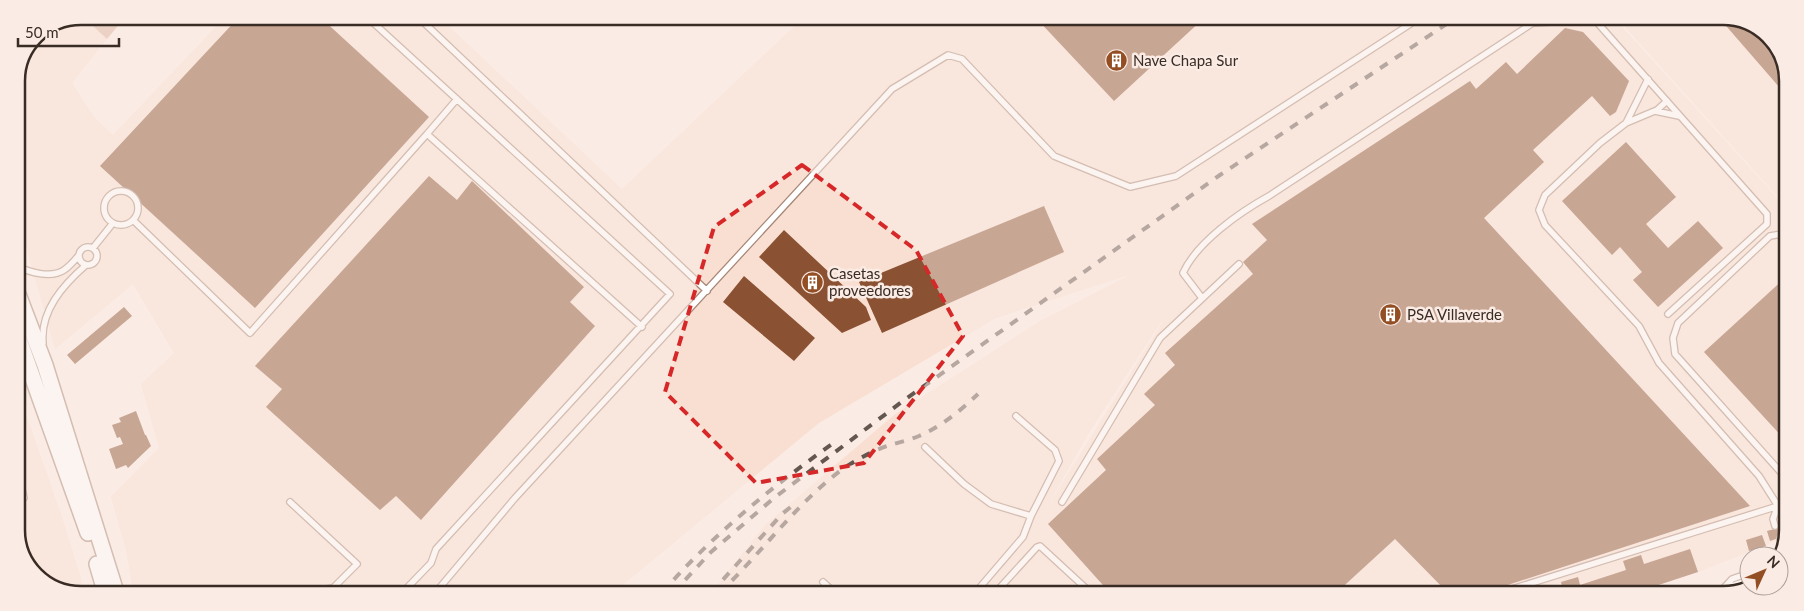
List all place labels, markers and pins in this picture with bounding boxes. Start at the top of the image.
building icon: Nave Chapa Sur [1105,48,1129,72]
place label: Nave Chapa Sur [1133,51,1239,69]
place label: Casetas proveedores [829,264,911,299]
building icon: Casetas proveedores [801,270,825,294]
building icon: PSA Villaverde [1379,302,1403,326]
place label: PSA Villaverde [1407,305,1502,323]

